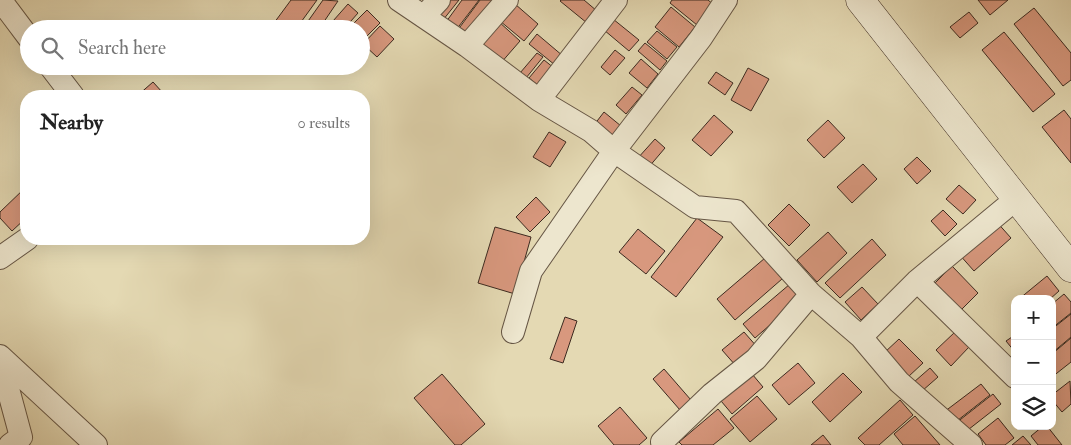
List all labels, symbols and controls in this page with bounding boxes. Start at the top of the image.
search box [20,20,370,75]
icon: search [38,34,66,62]
text: Search here [78,36,166,60]
text: Nearby [40,109,103,136]
text: 0 results [297,113,350,133]
map controls [1011,295,1056,430]
button: + [1011,295,1056,340]
button: − [1011,340,1056,385]
button: layers [1011,385,1056,430]

